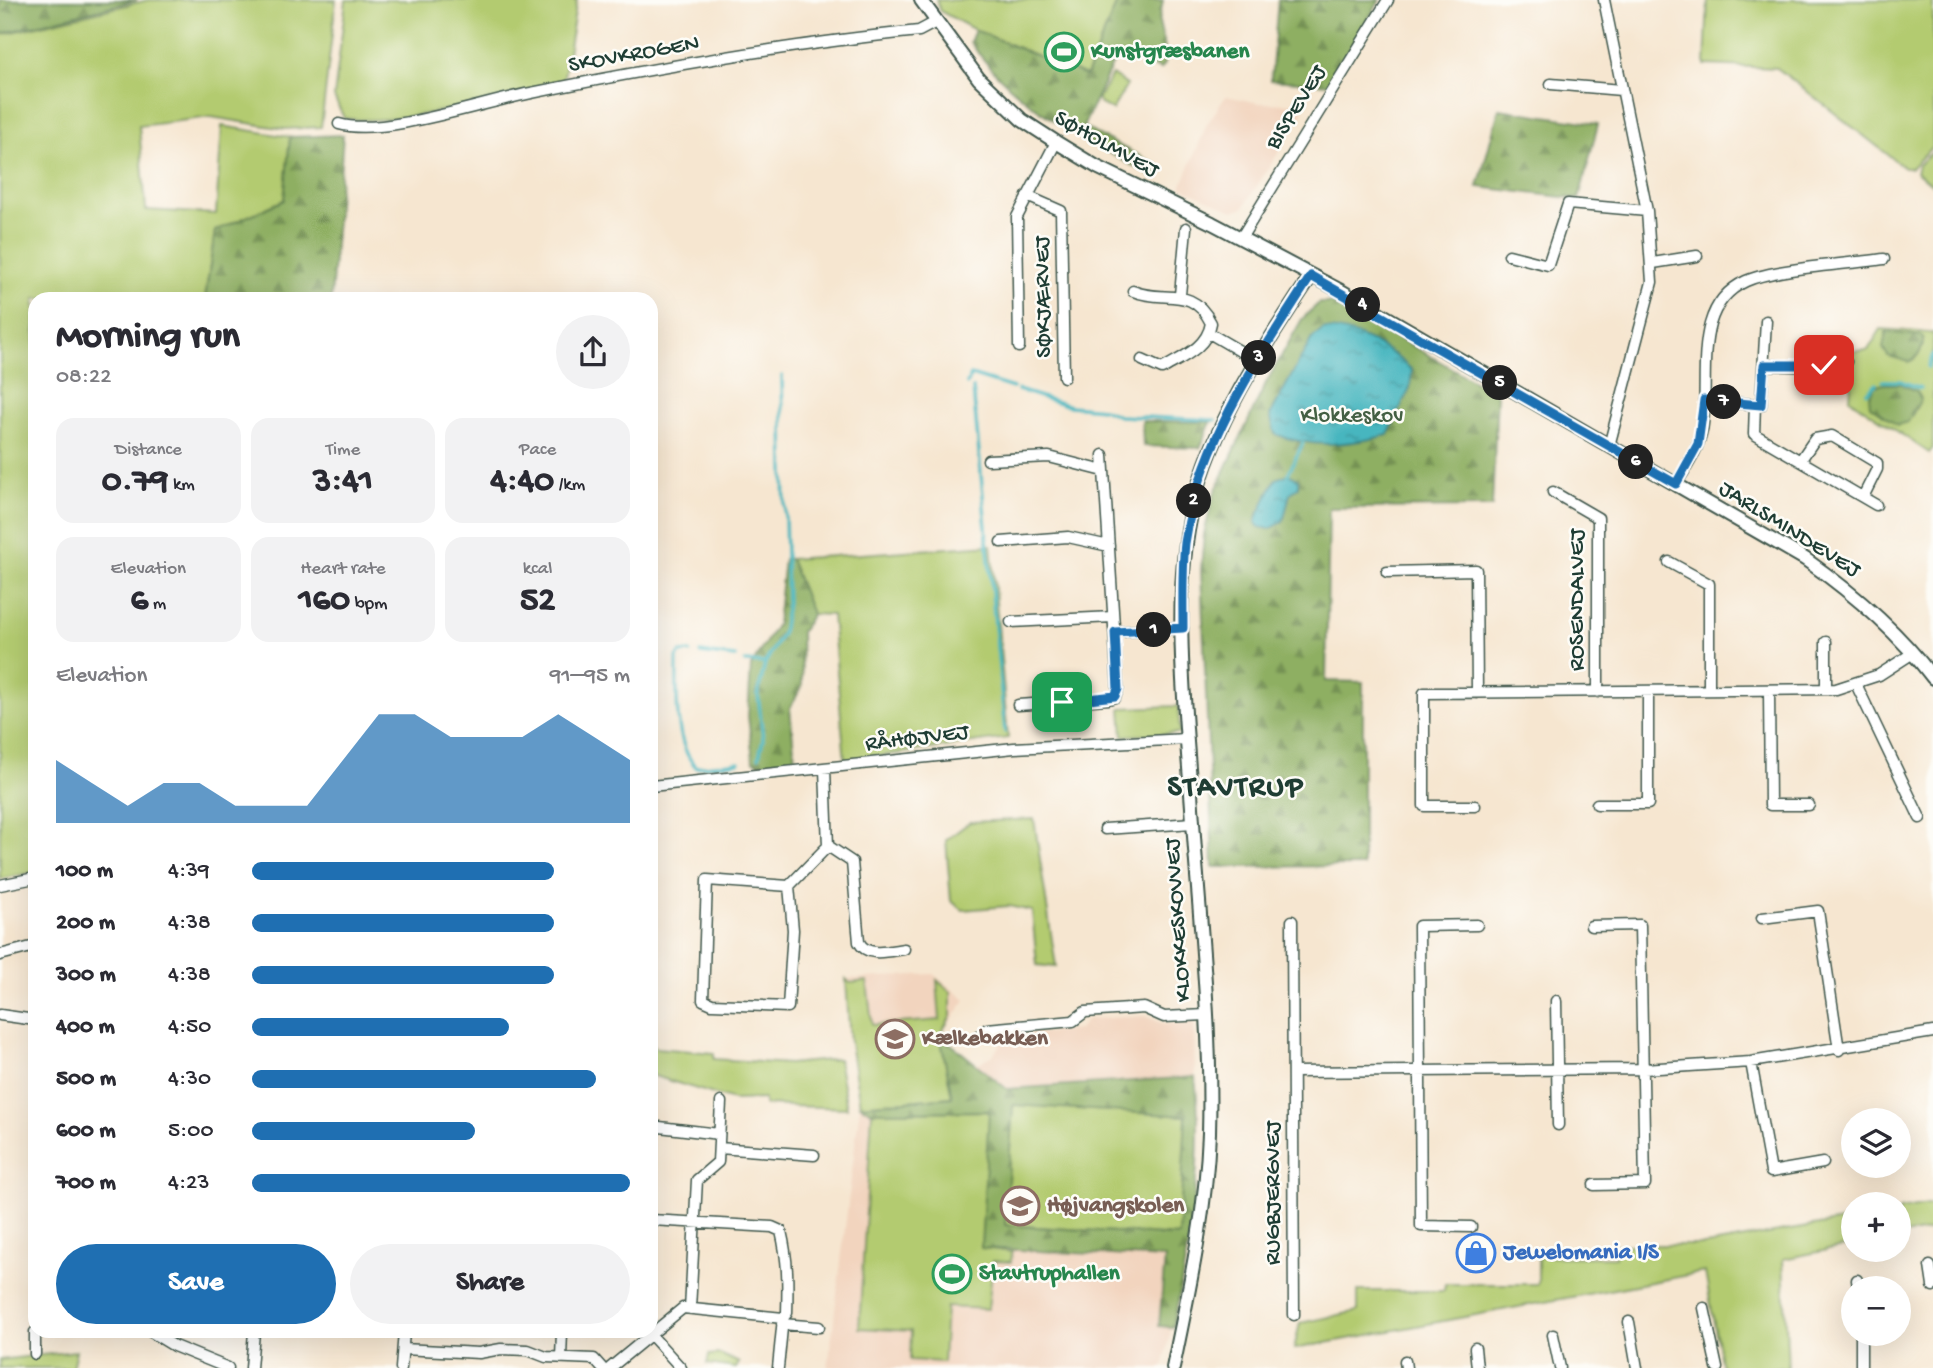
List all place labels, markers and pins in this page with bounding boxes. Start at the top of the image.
sports icon: Kunstgræsbanen [1043,31,1085,73]
place label: Kunstgræsbanen [1090,39,1250,66]
pin: 4 [1346,288,1380,322]
pin [1794,335,1854,395]
pin: 3 [1242,340,1276,376]
pin: 5 [1482,366,1518,400]
pin: 7 [1706,384,1742,420]
pin: 6 [1618,444,1654,480]
pin: 2 [1176,484,1212,518]
pin: 1 [1136,612,1172,648]
pin [1032,672,1092,732]
school or university icon: Kælkebakken [874,1018,916,1060]
place label: Kælkebakken [921,1026,1049,1053]
school or university icon: Højvangskolen [999,1185,1041,1227]
place label: Højvangskolen [1047,1193,1185,1220]
shop icon: Jewelomania I/S [1455,1232,1497,1274]
place label: Jewelomania I/S [1502,1240,1660,1267]
sports icon: Stavtruphallen [931,1253,973,1295]
place label: Stavtruphallen [979,1261,1121,1288]

